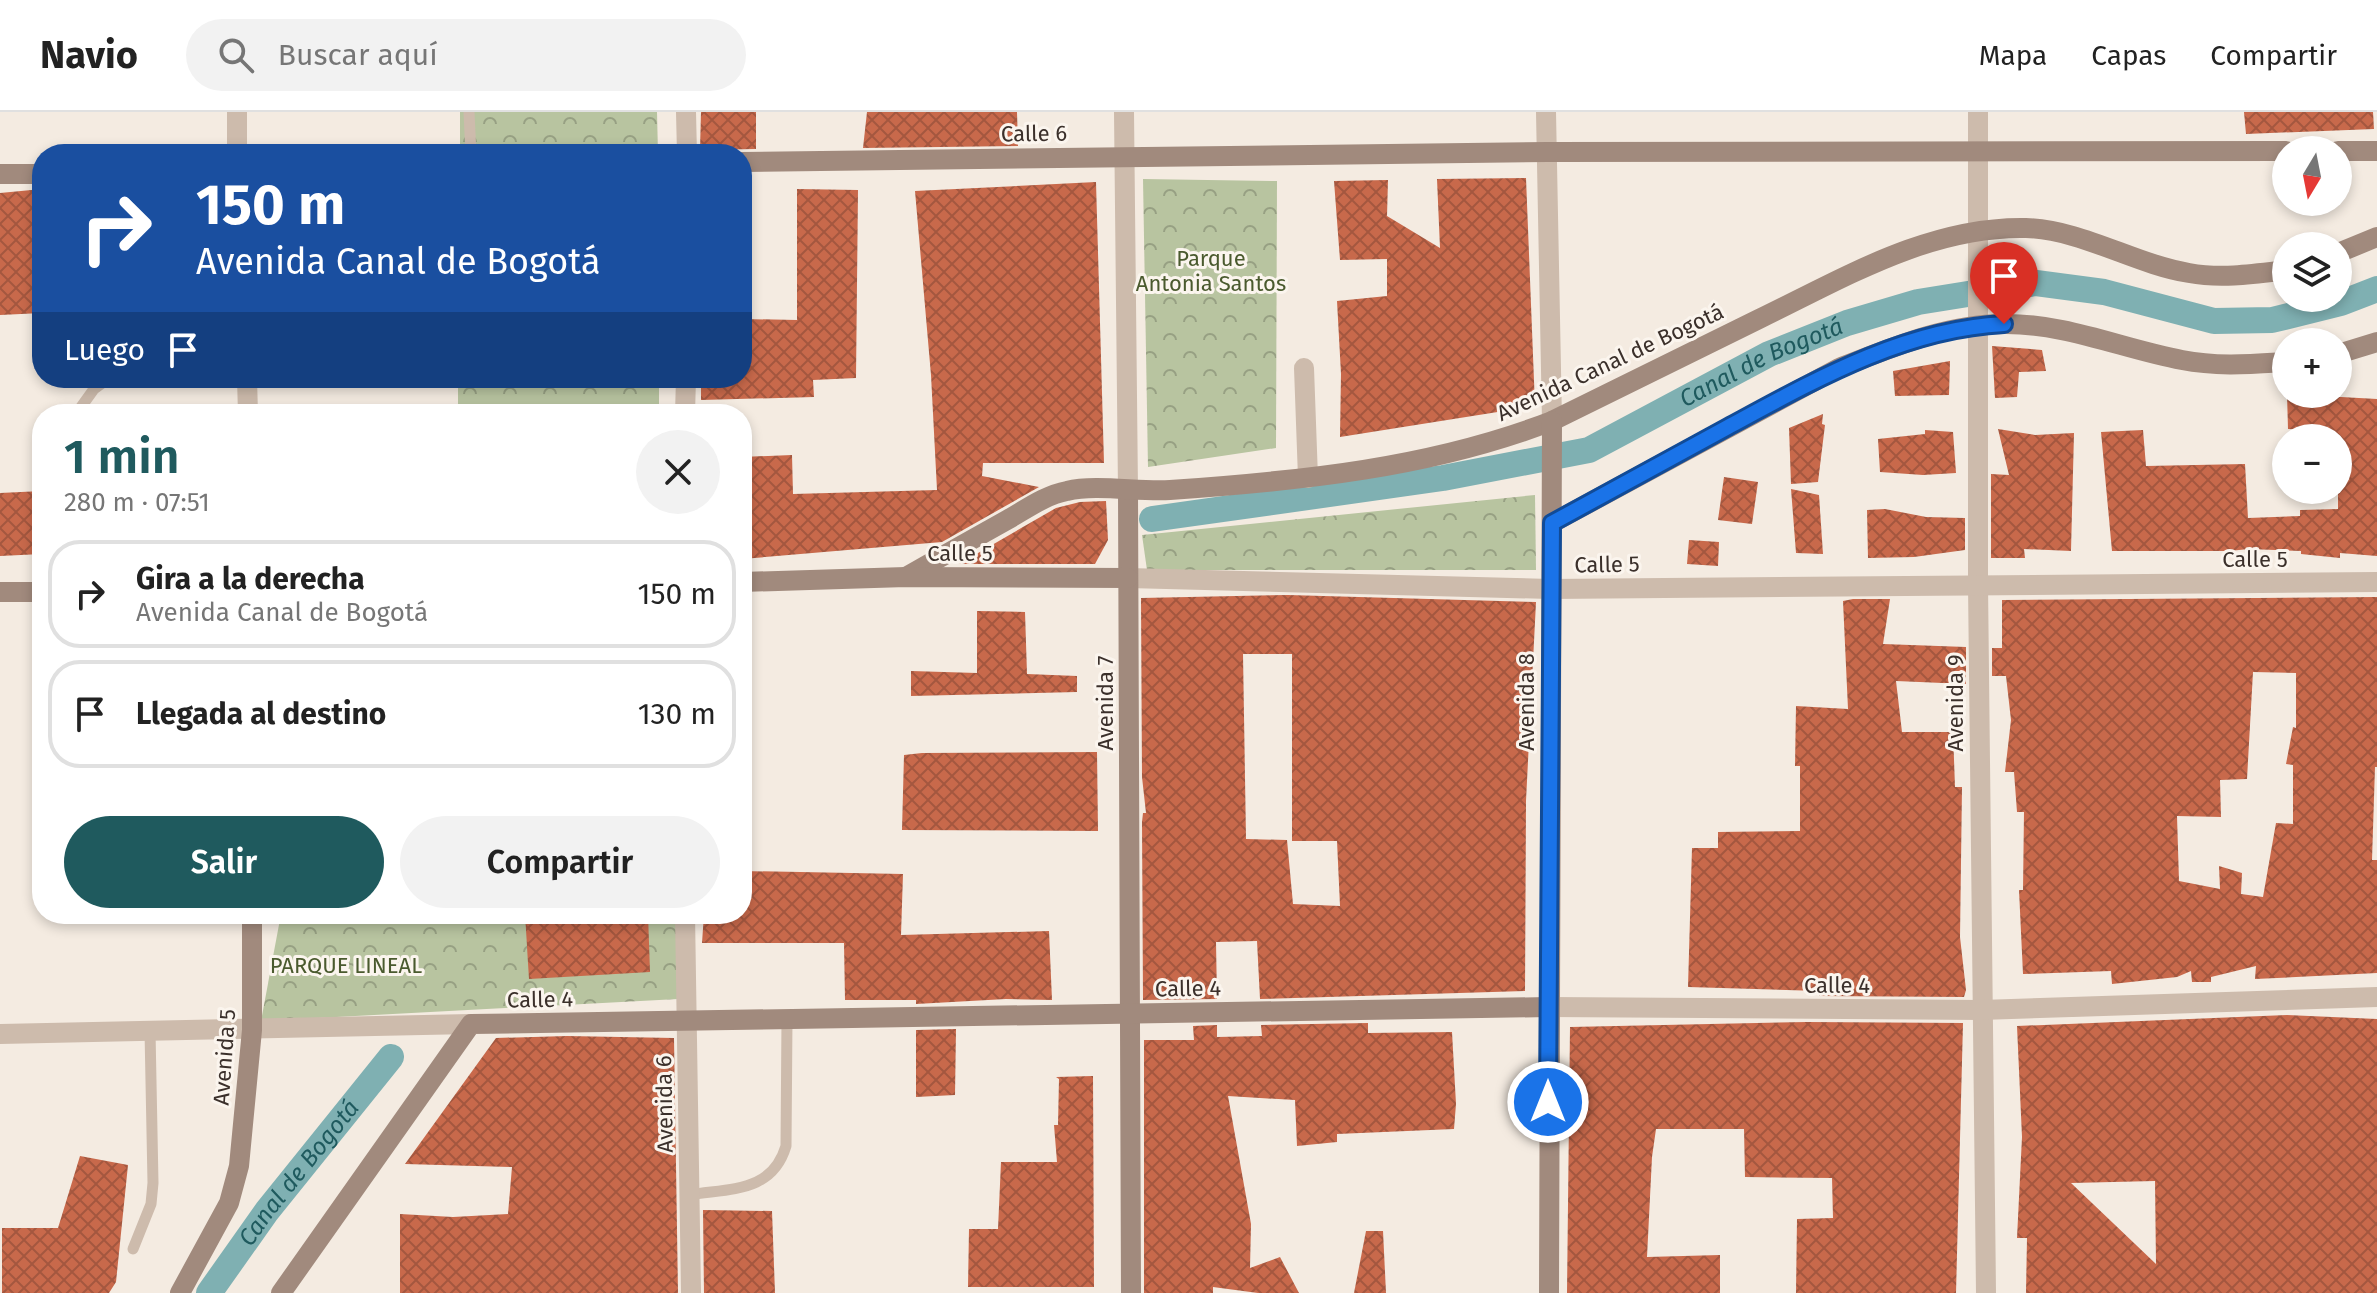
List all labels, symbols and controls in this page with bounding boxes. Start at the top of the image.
search box [186,19,746,91]
text: Navio [40,32,138,78]
icon: search [214,33,258,77]
text: Buscar aquí [278,37,438,73]
text: Mapa [1979,39,2047,72]
text: Capas [2091,39,2166,72]
text: Compartir [2210,39,2337,72]
street label: Calle 6 [1001,119,1067,148]
north arrow [2272,136,2352,216]
map controls [2272,136,2352,504]
text: 150 m [196,172,345,239]
icon: right [64,176,168,280]
button: layers [2272,232,2352,312]
text: Avenida Canal de Bogotá [196,240,601,284]
pin [1970,242,2038,324]
park label: Parque Antonia Santos [1136,245,1286,297]
icon: arrive [1982,254,2026,298]
street label: Avenida Canal de Bogotá [1492,298,1728,427]
water label: Canal de Bogotá [1675,312,1847,413]
icon: arrive [161,328,205,372]
button: + [2272,328,2352,408]
text: Luego [64,332,145,368]
button: − [2272,424,2352,504]
text: 1 min [64,428,180,486]
button: close [636,430,720,514]
text: 280 m · 07:51 [64,487,210,518]
street label: Calle 5 [927,540,993,567]
street label: Calle 5 [2222,546,2288,573]
street label: Calle 5 [1574,550,1640,579]
text: Gira a la derecha [136,561,365,597]
icon: right [68,572,112,616]
text: 150 m [638,576,716,612]
text: Avenida Canal de Bogotá [136,597,428,628]
street label: Avenida 8 [1513,653,1540,751]
street label: Avenida 7 [1092,655,1119,751]
street label: Avenida 9 [1942,655,1969,751]
icon: arrive [68,692,112,736]
text: Llegada al destino [136,696,386,732]
text: 130 m [638,696,716,732]
button: Salir [64,816,384,908]
button: Compartir [400,816,720,908]
park label: PARQUE LINEAL [270,952,422,979]
street label: Calle 4 [1804,972,1870,999]
street label: Calle 4 [1155,974,1222,1003]
street label: Calle 4 [507,985,574,1014]
street label: Avenida 5 [208,1008,241,1106]
street label: Avenida 6 [650,1055,679,1153]
position arrow [1506,1060,1590,1144]
water label: Canal de Bogotá [233,1094,365,1251]

